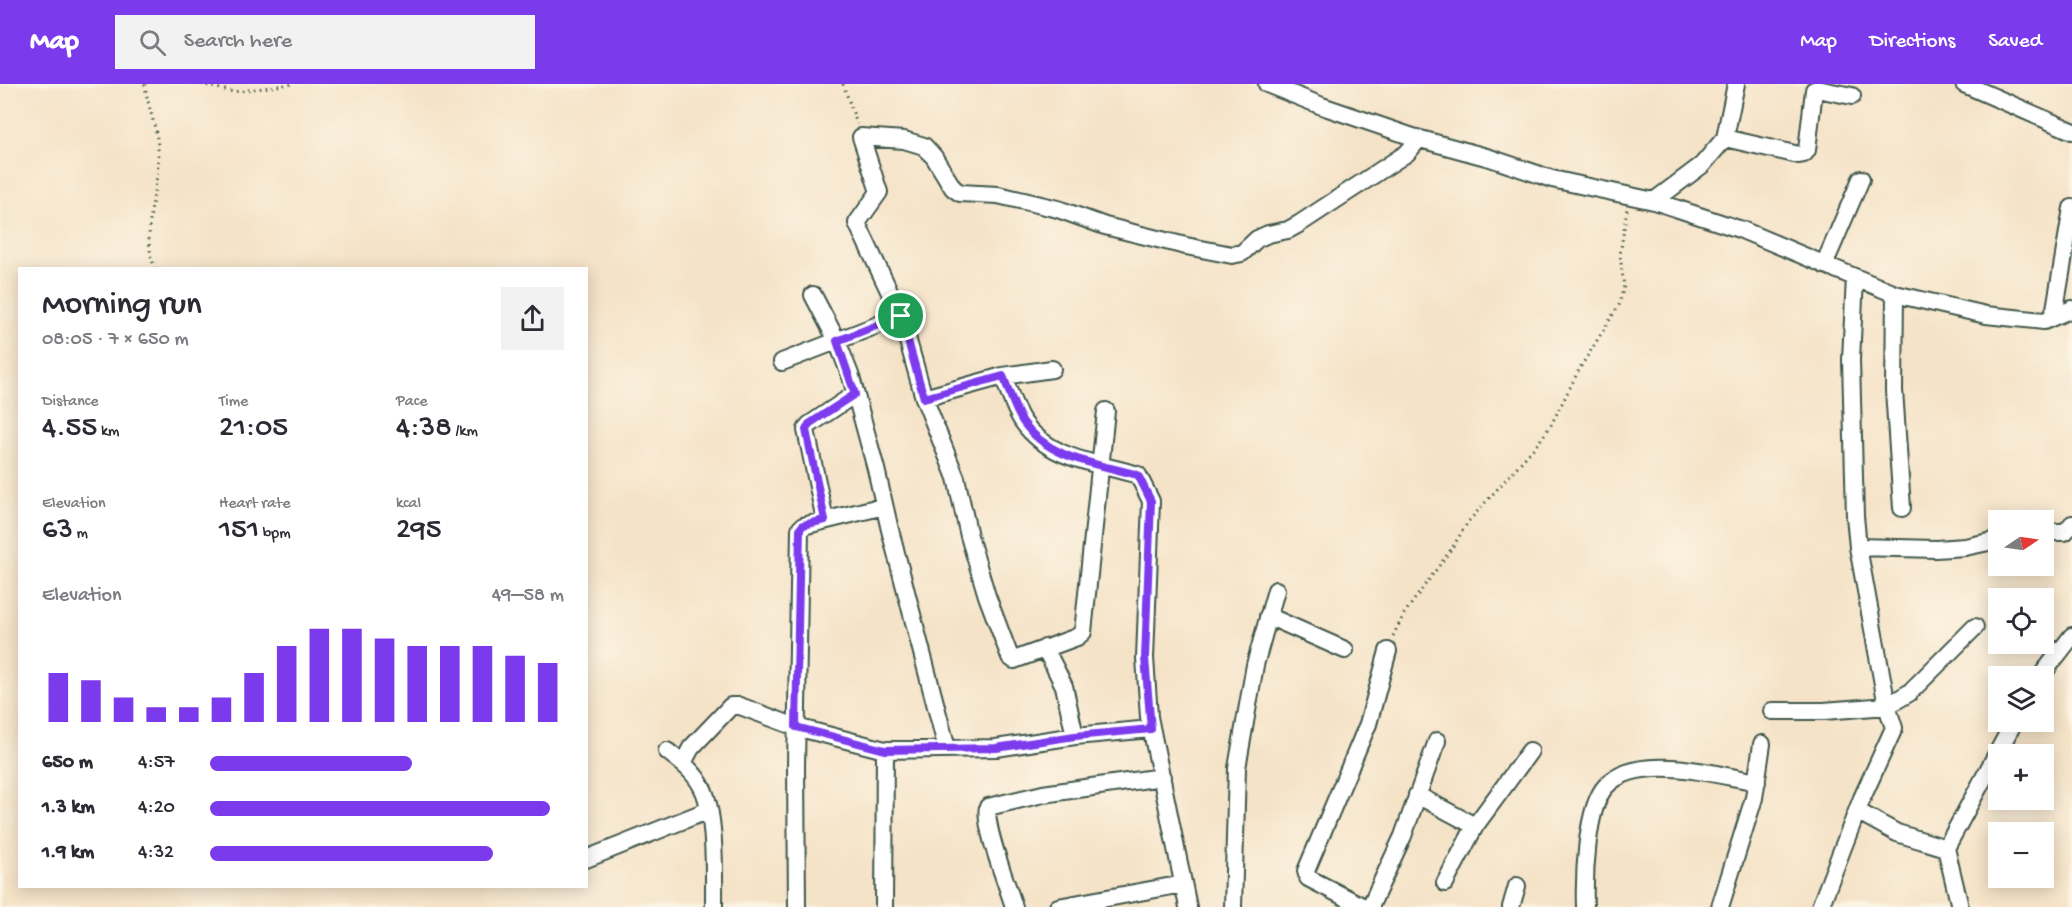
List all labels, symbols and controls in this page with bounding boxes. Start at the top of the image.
search box [115,15,535,69]
text: Map [30,26,79,59]
icon: search [136,26,169,59]
text: Search here [184,29,292,55]
text: Map [1800,30,1837,55]
text: Directions [1870,30,1955,55]
text: Saved [1988,30,2042,55]
text: Morning run [42,287,202,325]
button: share [501,287,564,350]
pin [875,290,926,341]
icon: arrive [884,299,917,332]
text: 08:05 · 7 × 650 m [42,329,189,352]
text: Distance [42,393,99,412]
text: Time [219,393,248,412]
text: Pace [396,393,427,412]
text: 4.55 [42,412,97,447]
text: 21:05 [219,412,288,447]
text: 4:38 [396,412,452,447]
text: km [97,423,119,442]
text: /km [452,423,478,442]
text: Elevation [42,495,106,514]
text: Heart rate [219,495,291,514]
text: kcal [396,495,421,514]
north arrow [1988,510,2054,576]
map controls [1988,510,2054,888]
text: 63 [42,514,73,549]
text: 151 [219,514,259,549]
text: 295 [396,514,442,549]
text: m [73,525,88,544]
text: bpm [259,525,290,544]
text: Elevation [42,585,122,608]
text: 49–58 m [492,585,564,608]
button: locate [1988,588,2054,654]
button: layers [1988,666,2054,732]
button: + [1988,744,2054,810]
text: 650 m [42,752,93,775]
text: 4:57 [138,752,175,775]
text: 1.3 km [42,797,95,820]
text: 4:20 [138,797,175,820]
button: − [1988,822,2054,888]
text: 1.9 km [42,842,94,865]
text: 4:32 [138,842,174,865]

